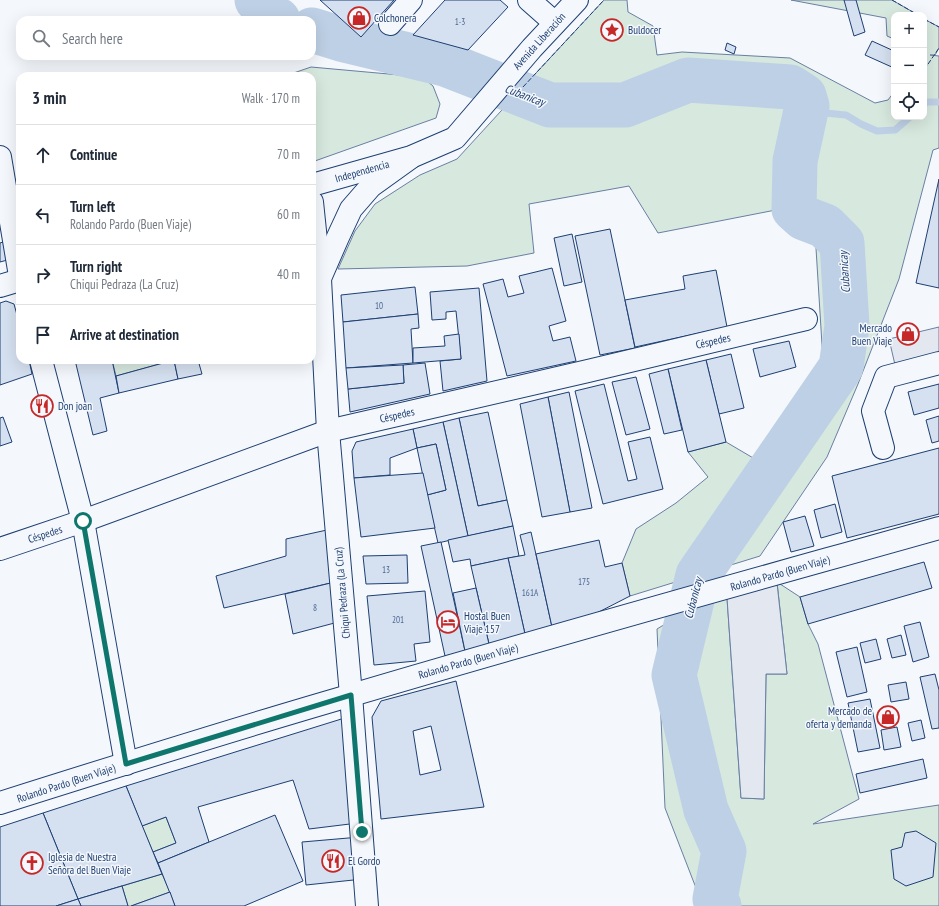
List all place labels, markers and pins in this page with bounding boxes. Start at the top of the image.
shop icon: Colchonera [346,5,372,31]
place label: Colchonera [374,11,416,25]
place icon: Buldocer [599,17,625,43]
place label: Buldocer [628,23,661,37]
place label: Mercado Buen Viaje [852,321,892,348]
shop icon: Mercado Buen Viaje [895,321,921,347]
restaurant icon: Don joan [29,393,55,419]
place label: Don joan [58,399,92,413]
hotel icon: Hostal Buen Viaje 157 [435,609,461,635]
place label: Hostal Buen Viaje 157 [463,609,510,636]
place label: Mercado de oferta y demanda [806,704,872,731]
shop icon: Mercado de oferta y demanda [875,704,901,730]
restaurant icon: El Gordo [320,848,346,874]
church icon: Iglesia de Nuestra Señora del Buen Viaje [19,850,45,876]
place label: Iglesia de Nuestra Señora del Buen Viaje [48,850,131,877]
place label: El Gordo [348,854,381,868]

